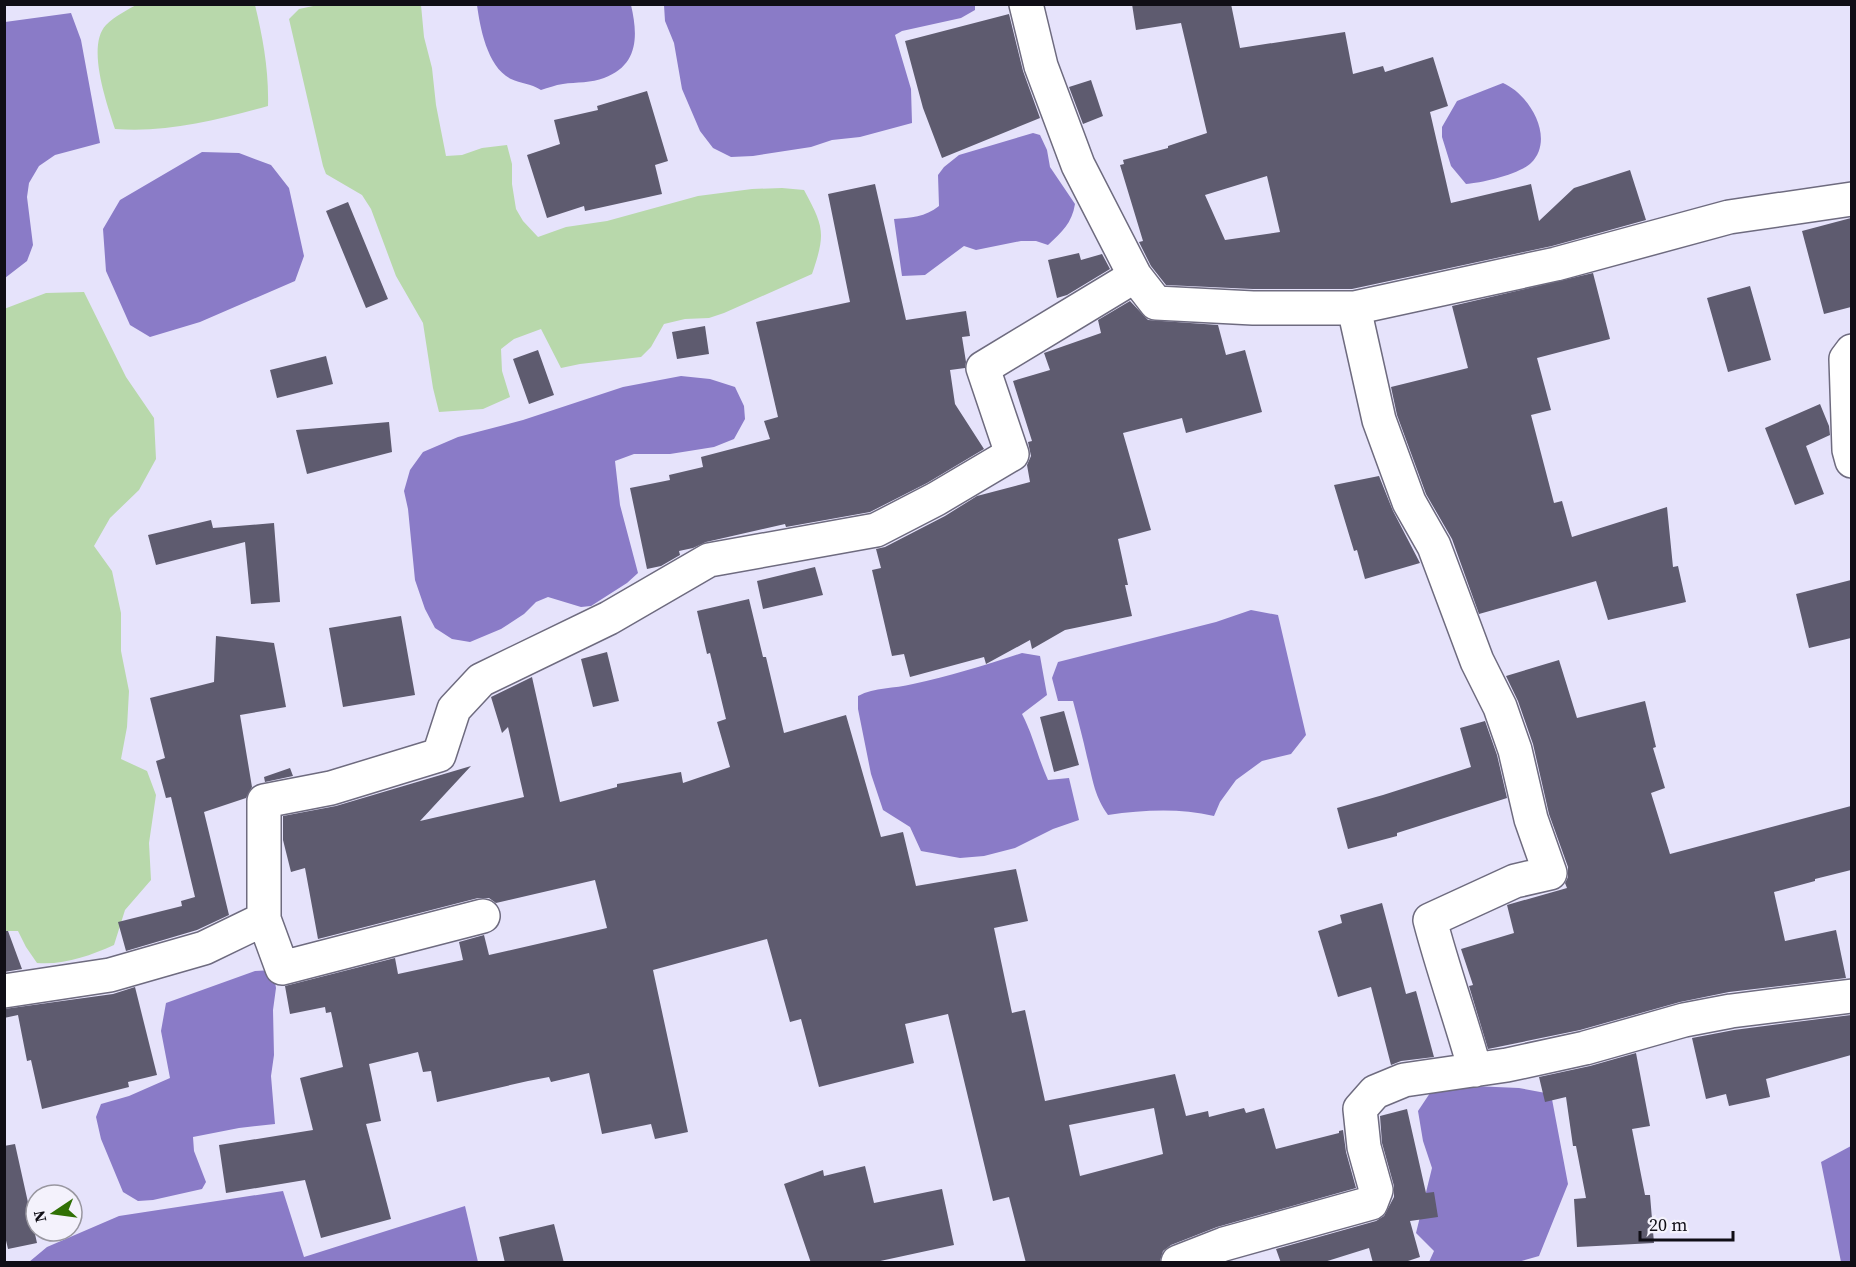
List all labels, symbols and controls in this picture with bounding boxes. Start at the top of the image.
north arrow [24,1183,84,1243]
scale bar [1640,1204,1733,1242]
text: N [27,1208,51,1225]
text: 20 m [1649,1212,1687,1237]

